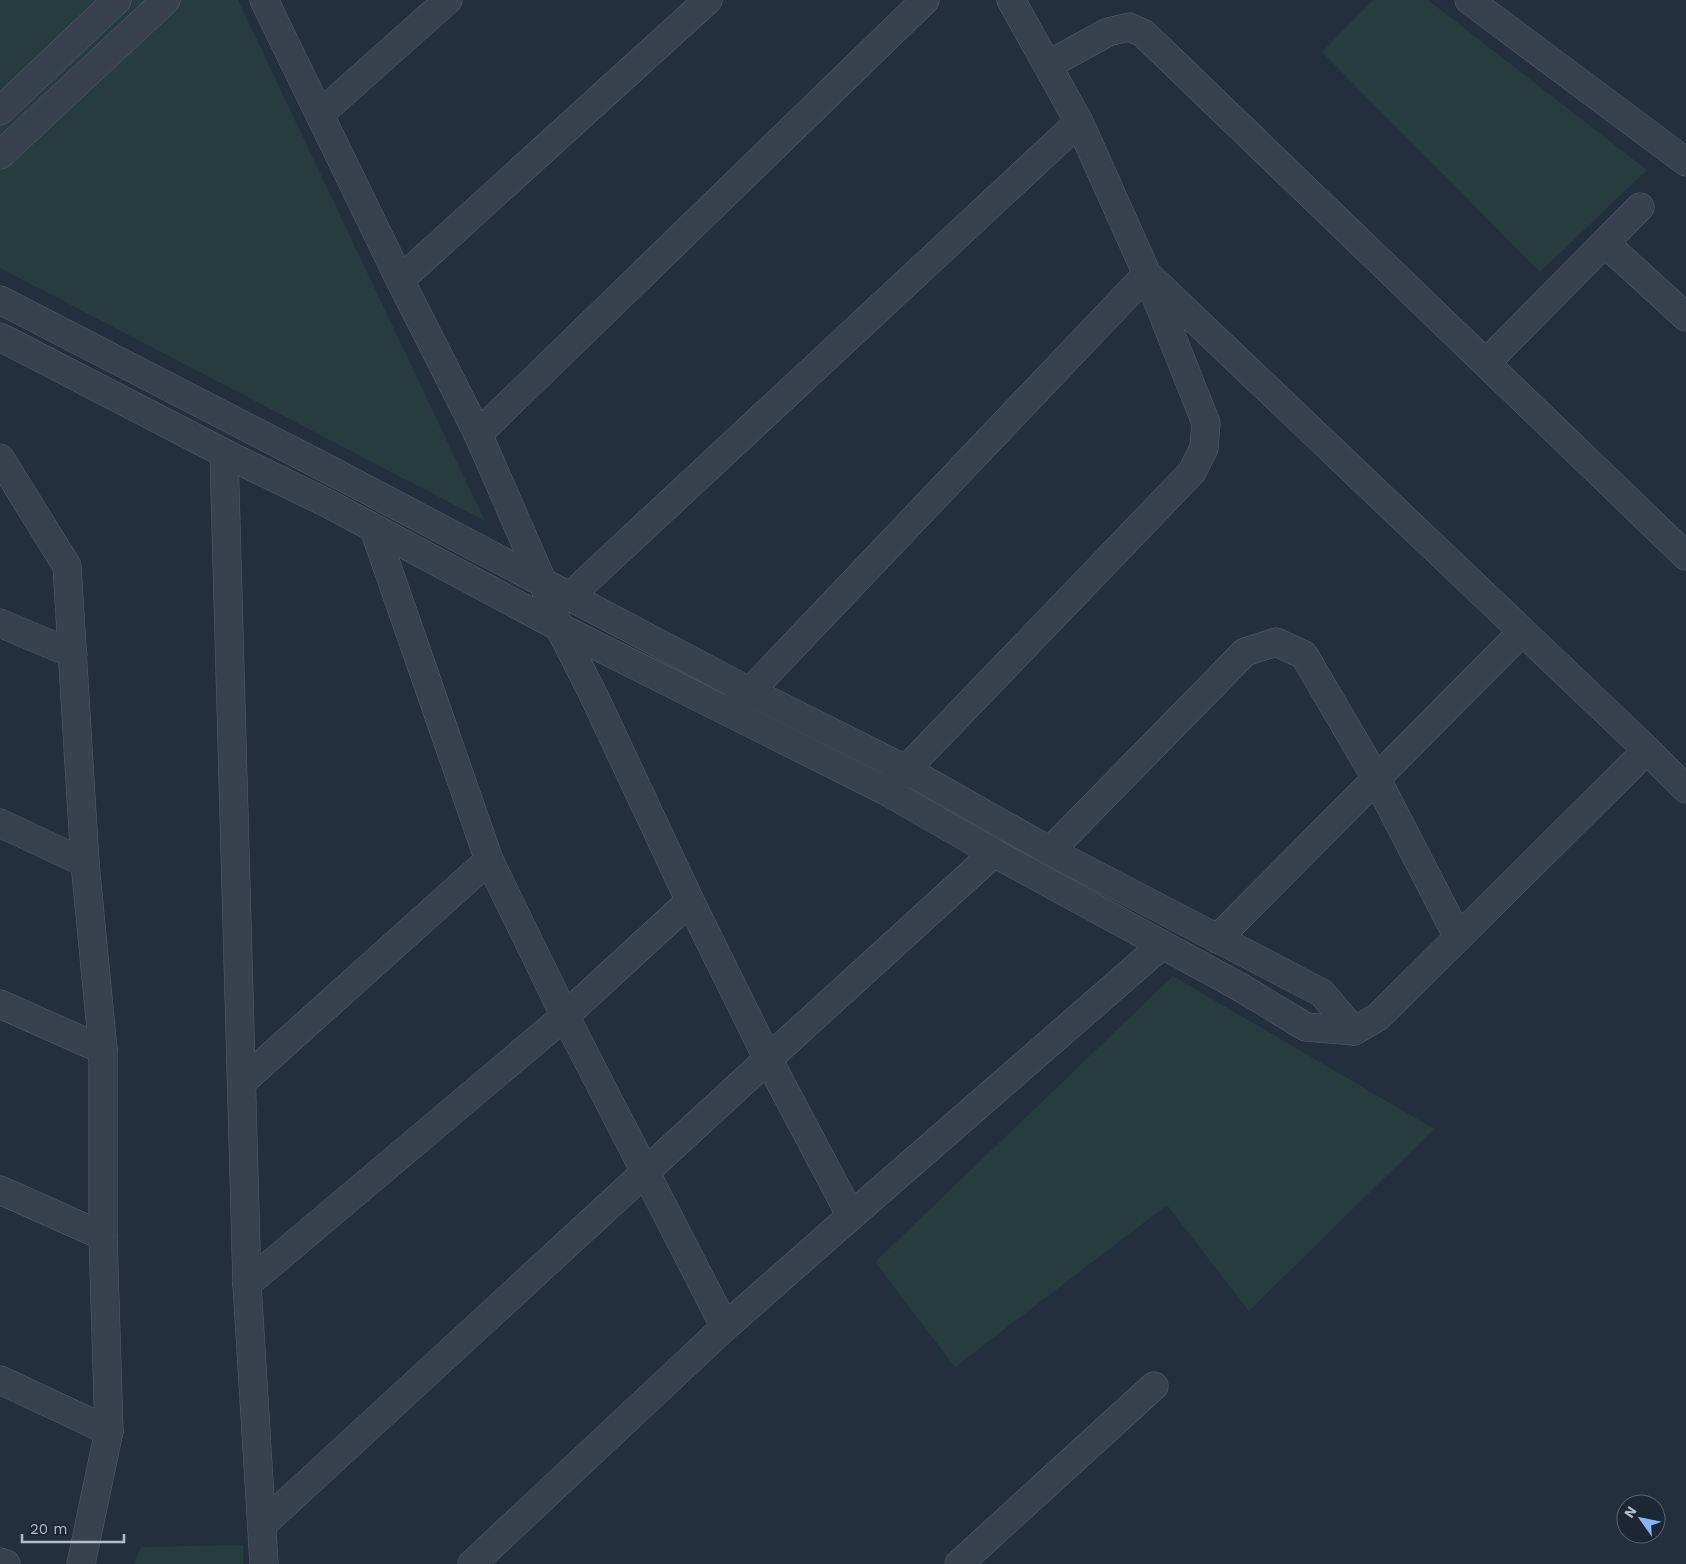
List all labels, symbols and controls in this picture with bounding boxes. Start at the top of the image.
north arrow [1616,1494,1666,1544]
text: N [1621,1503,1640,1521]
scale bar [22,1512,125,1544]
text: 20 m [30,1520,68,1538]

